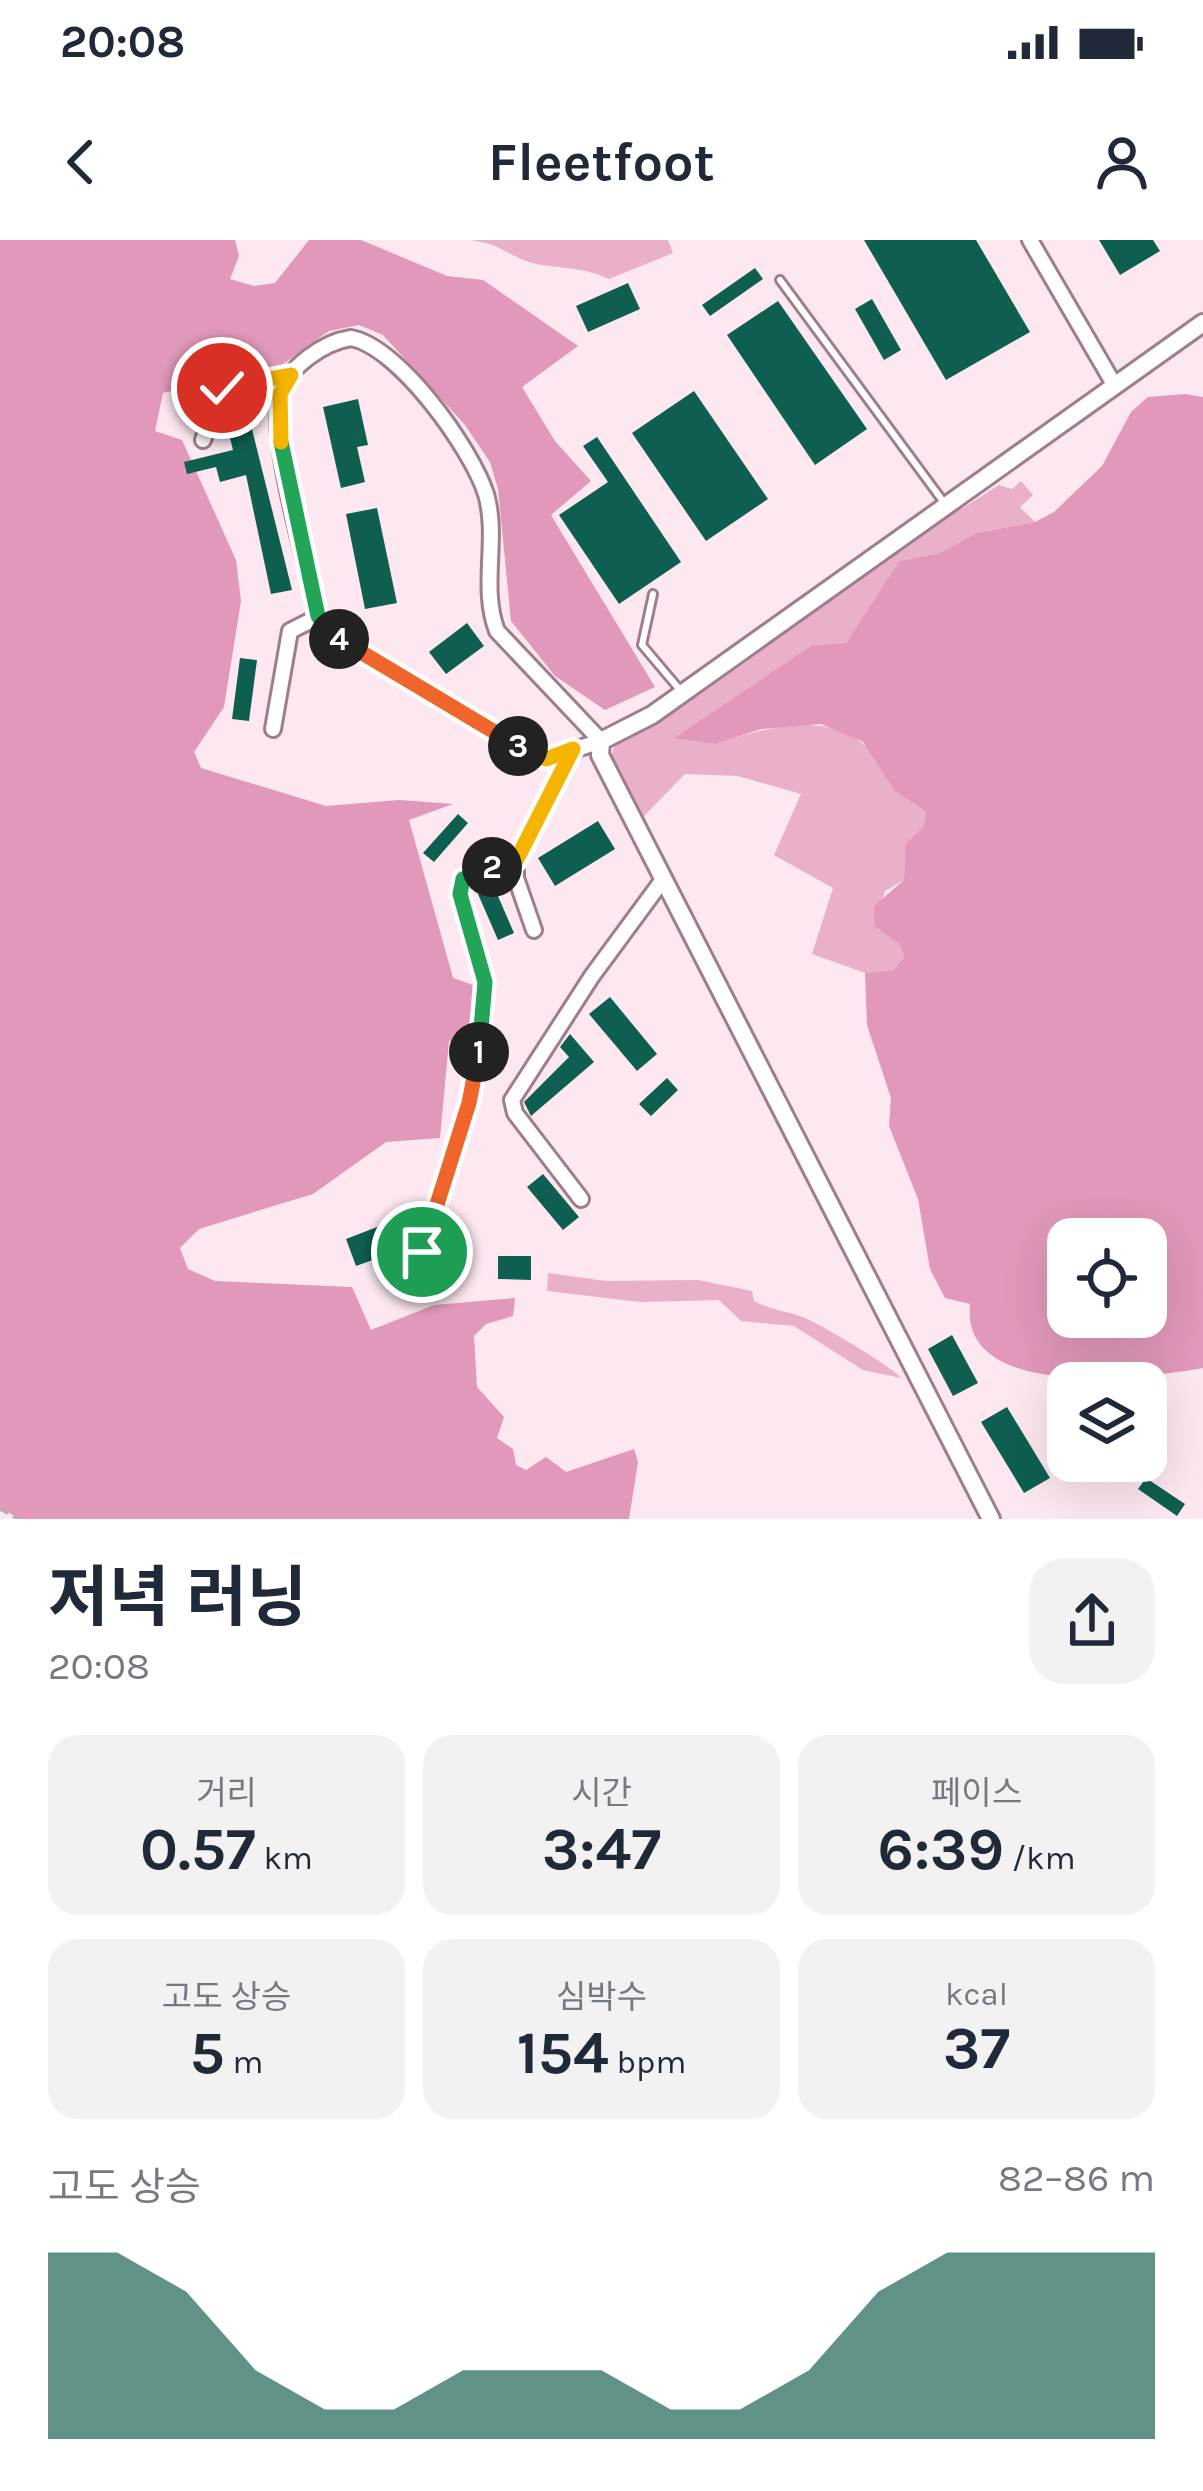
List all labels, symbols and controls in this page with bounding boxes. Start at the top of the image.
text: 20:08 [60,16,185,68]
icon: back [48,129,114,195]
icon: person [1089,129,1155,195]
text: Fleetfoot [488,130,715,194]
pin [171,337,273,439]
icon: check [189,355,255,421]
pin: 4 [309,609,369,669]
text: 4 [329,620,349,658]
pin: 3 [488,716,548,776]
text: 3 [508,727,528,765]
pin: 2 [462,837,522,897]
text: 2 [482,848,502,886]
pin: 1 [449,1022,509,1082]
text: 1 [473,1033,485,1071]
pin [371,1201,473,1303]
map controls [1047,1218,1167,1482]
button: locate [1047,1218,1167,1338]
icon: arrive [389,1219,455,1285]
button: layers [1047,1362,1167,1482]
button: share [1029,1558,1155,1684]
text: 저녁 러닝 [48,1559,308,1637]
text: 20:08 [48,1643,150,1689]
text: 거리 [196,1774,257,1812]
text: 시간 [571,1774,632,1812]
text: 페이스 [931,1774,1022,1812]
text: 0.57 [140,1814,256,1884]
text: 3:47 [542,1814,661,1884]
text: 6:39 [877,1814,1004,1884]
text: km [256,1839,313,1877]
text: /km [1004,1839,1076,1877]
text: kcal [945,1975,1008,2013]
text: 고도 상승 [162,1978,291,2016]
text: 심박수 [556,1978,647,2016]
text: 37 [943,2013,1010,2083]
text: 5 [190,2018,225,2088]
text: 154 [517,2018,609,2088]
text: m [225,2043,263,2081]
text: bpm [609,2043,686,2081]
text: 82–86 m [998,2155,1155,2201]
text: 고도 상승 [48,2164,201,2210]

